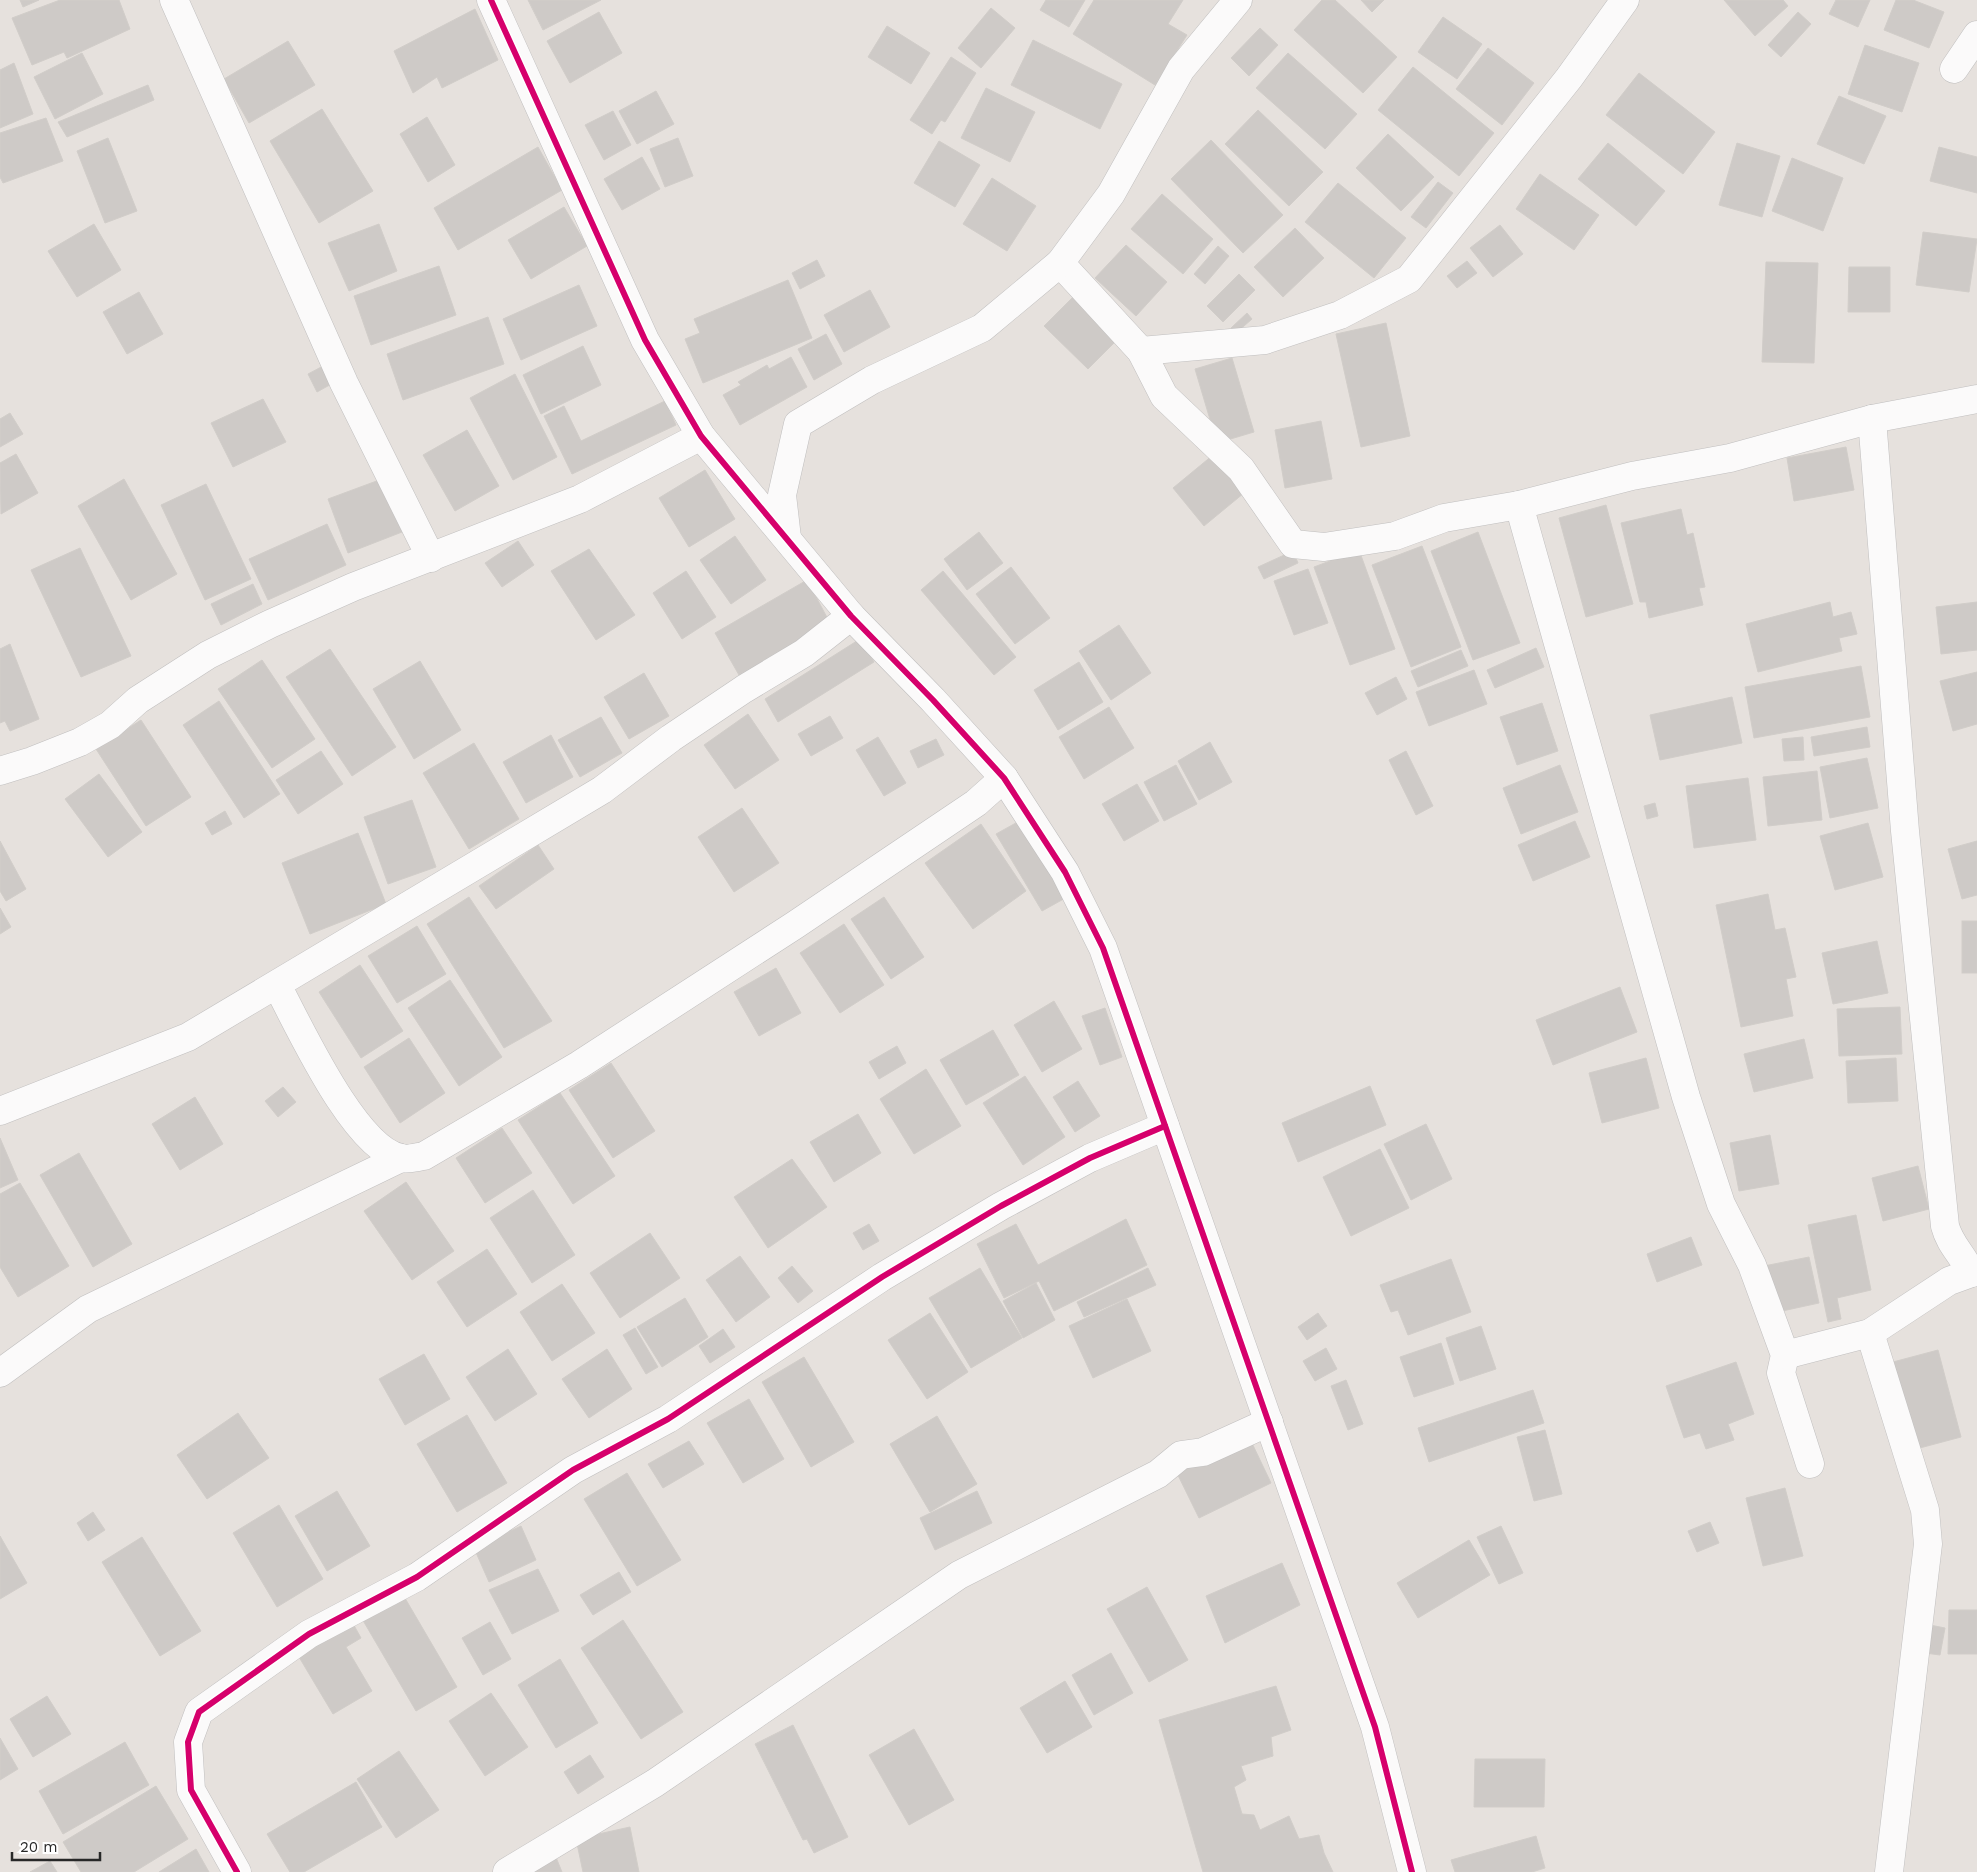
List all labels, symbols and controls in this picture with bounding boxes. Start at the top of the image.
scale bar [12,1830,100,1862]
text: 20 m [20,1838,58,1856]

